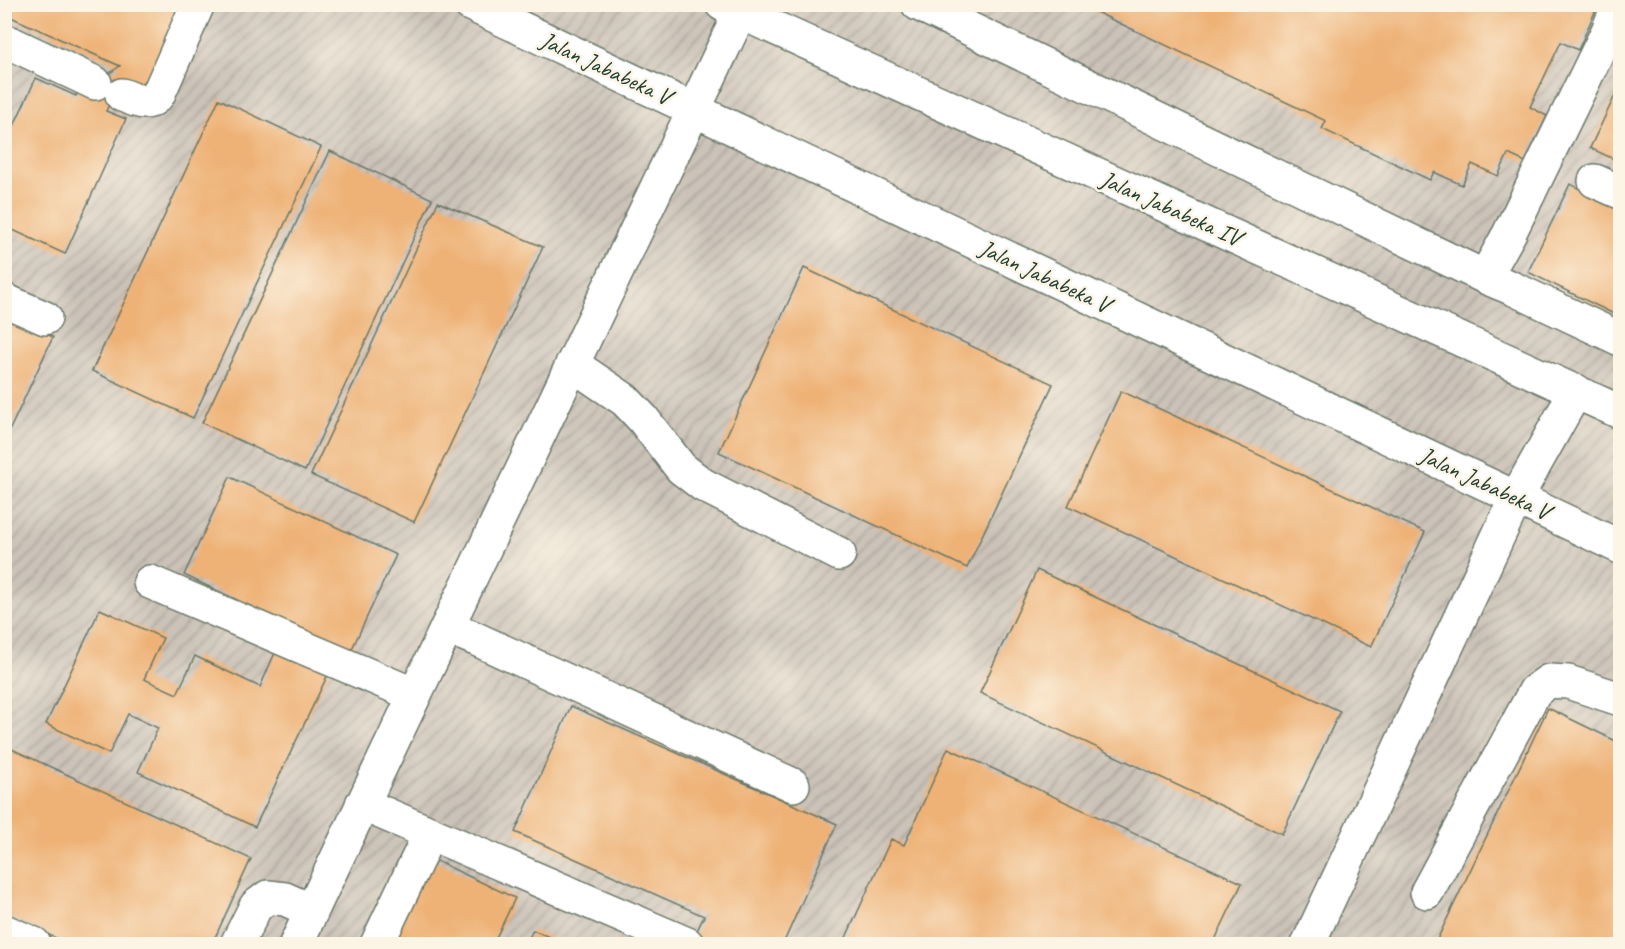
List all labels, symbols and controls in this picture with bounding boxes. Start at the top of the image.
street label: Jalan Jababeka V [535,24,680,113]
street label: Jalan Jababeka IV [1095,163,1250,254]
street label: Jalan Jababeka V [974,232,1119,321]
street label: Jalan Jababeka V [1414,439,1559,528]

